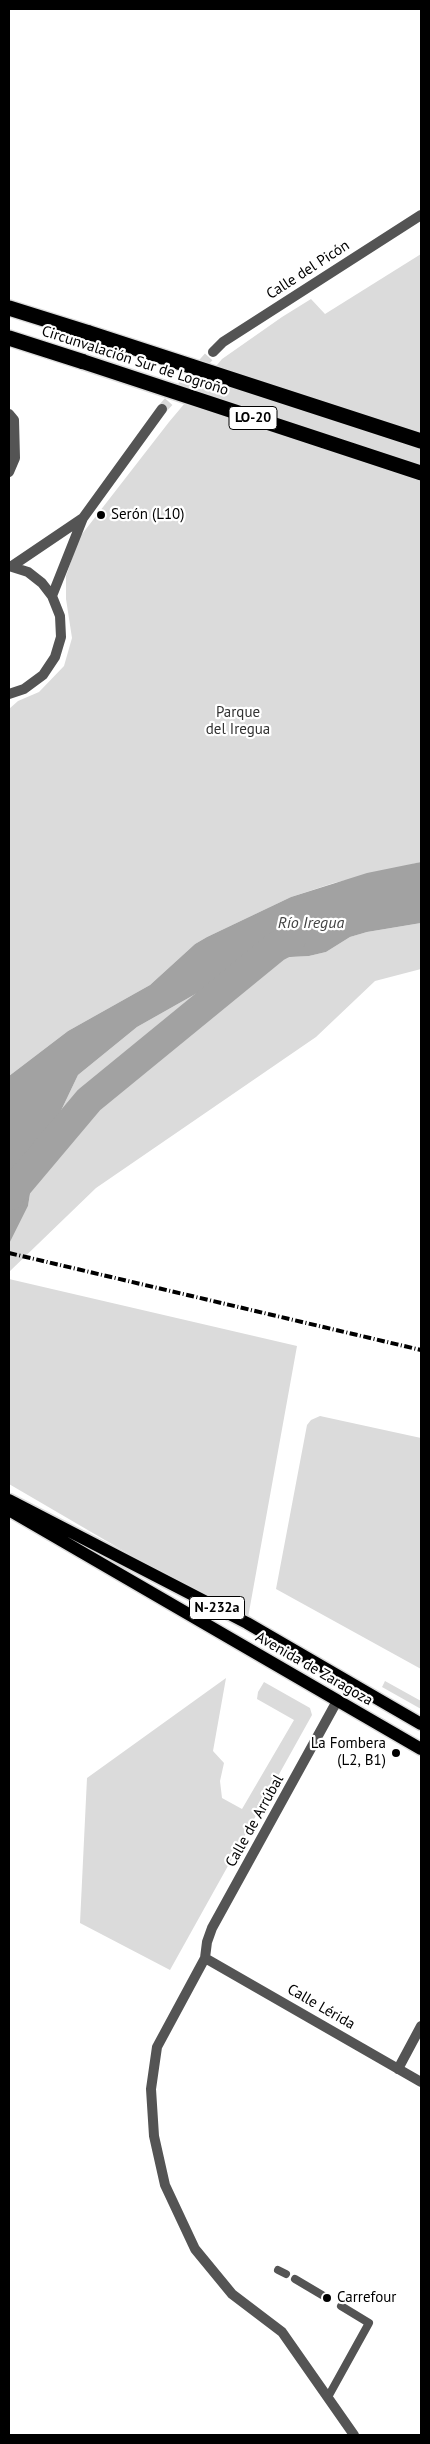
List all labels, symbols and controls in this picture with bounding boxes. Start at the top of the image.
street label: Calle del Picón [263,237,353,303]
street label: Circunvalación Sur de Logroño [39,322,231,400]
road number: LO-20 [229,406,277,429]
place label: Serón (L10) [111,506,184,524]
marker: Serón (L10) [95,509,107,521]
park label: Parque del Iregua [206,704,270,739]
water label: Río Iregua [278,913,344,933]
road number: N-232a [190,1596,244,1620]
street label: Avenida de Zaragoza [252,1628,376,1710]
place label: La Fombera (L2, B1) [311,1735,386,1770]
marker: La Fombera (L2, B1) [390,1747,402,1759]
street label: Calle de Arrúbal [222,1772,288,1870]
street label: Calle Lérida [284,1980,358,2034]
place label: Carrefour [337,2289,396,2307]
marker: Carrefour [321,2292,333,2304]

